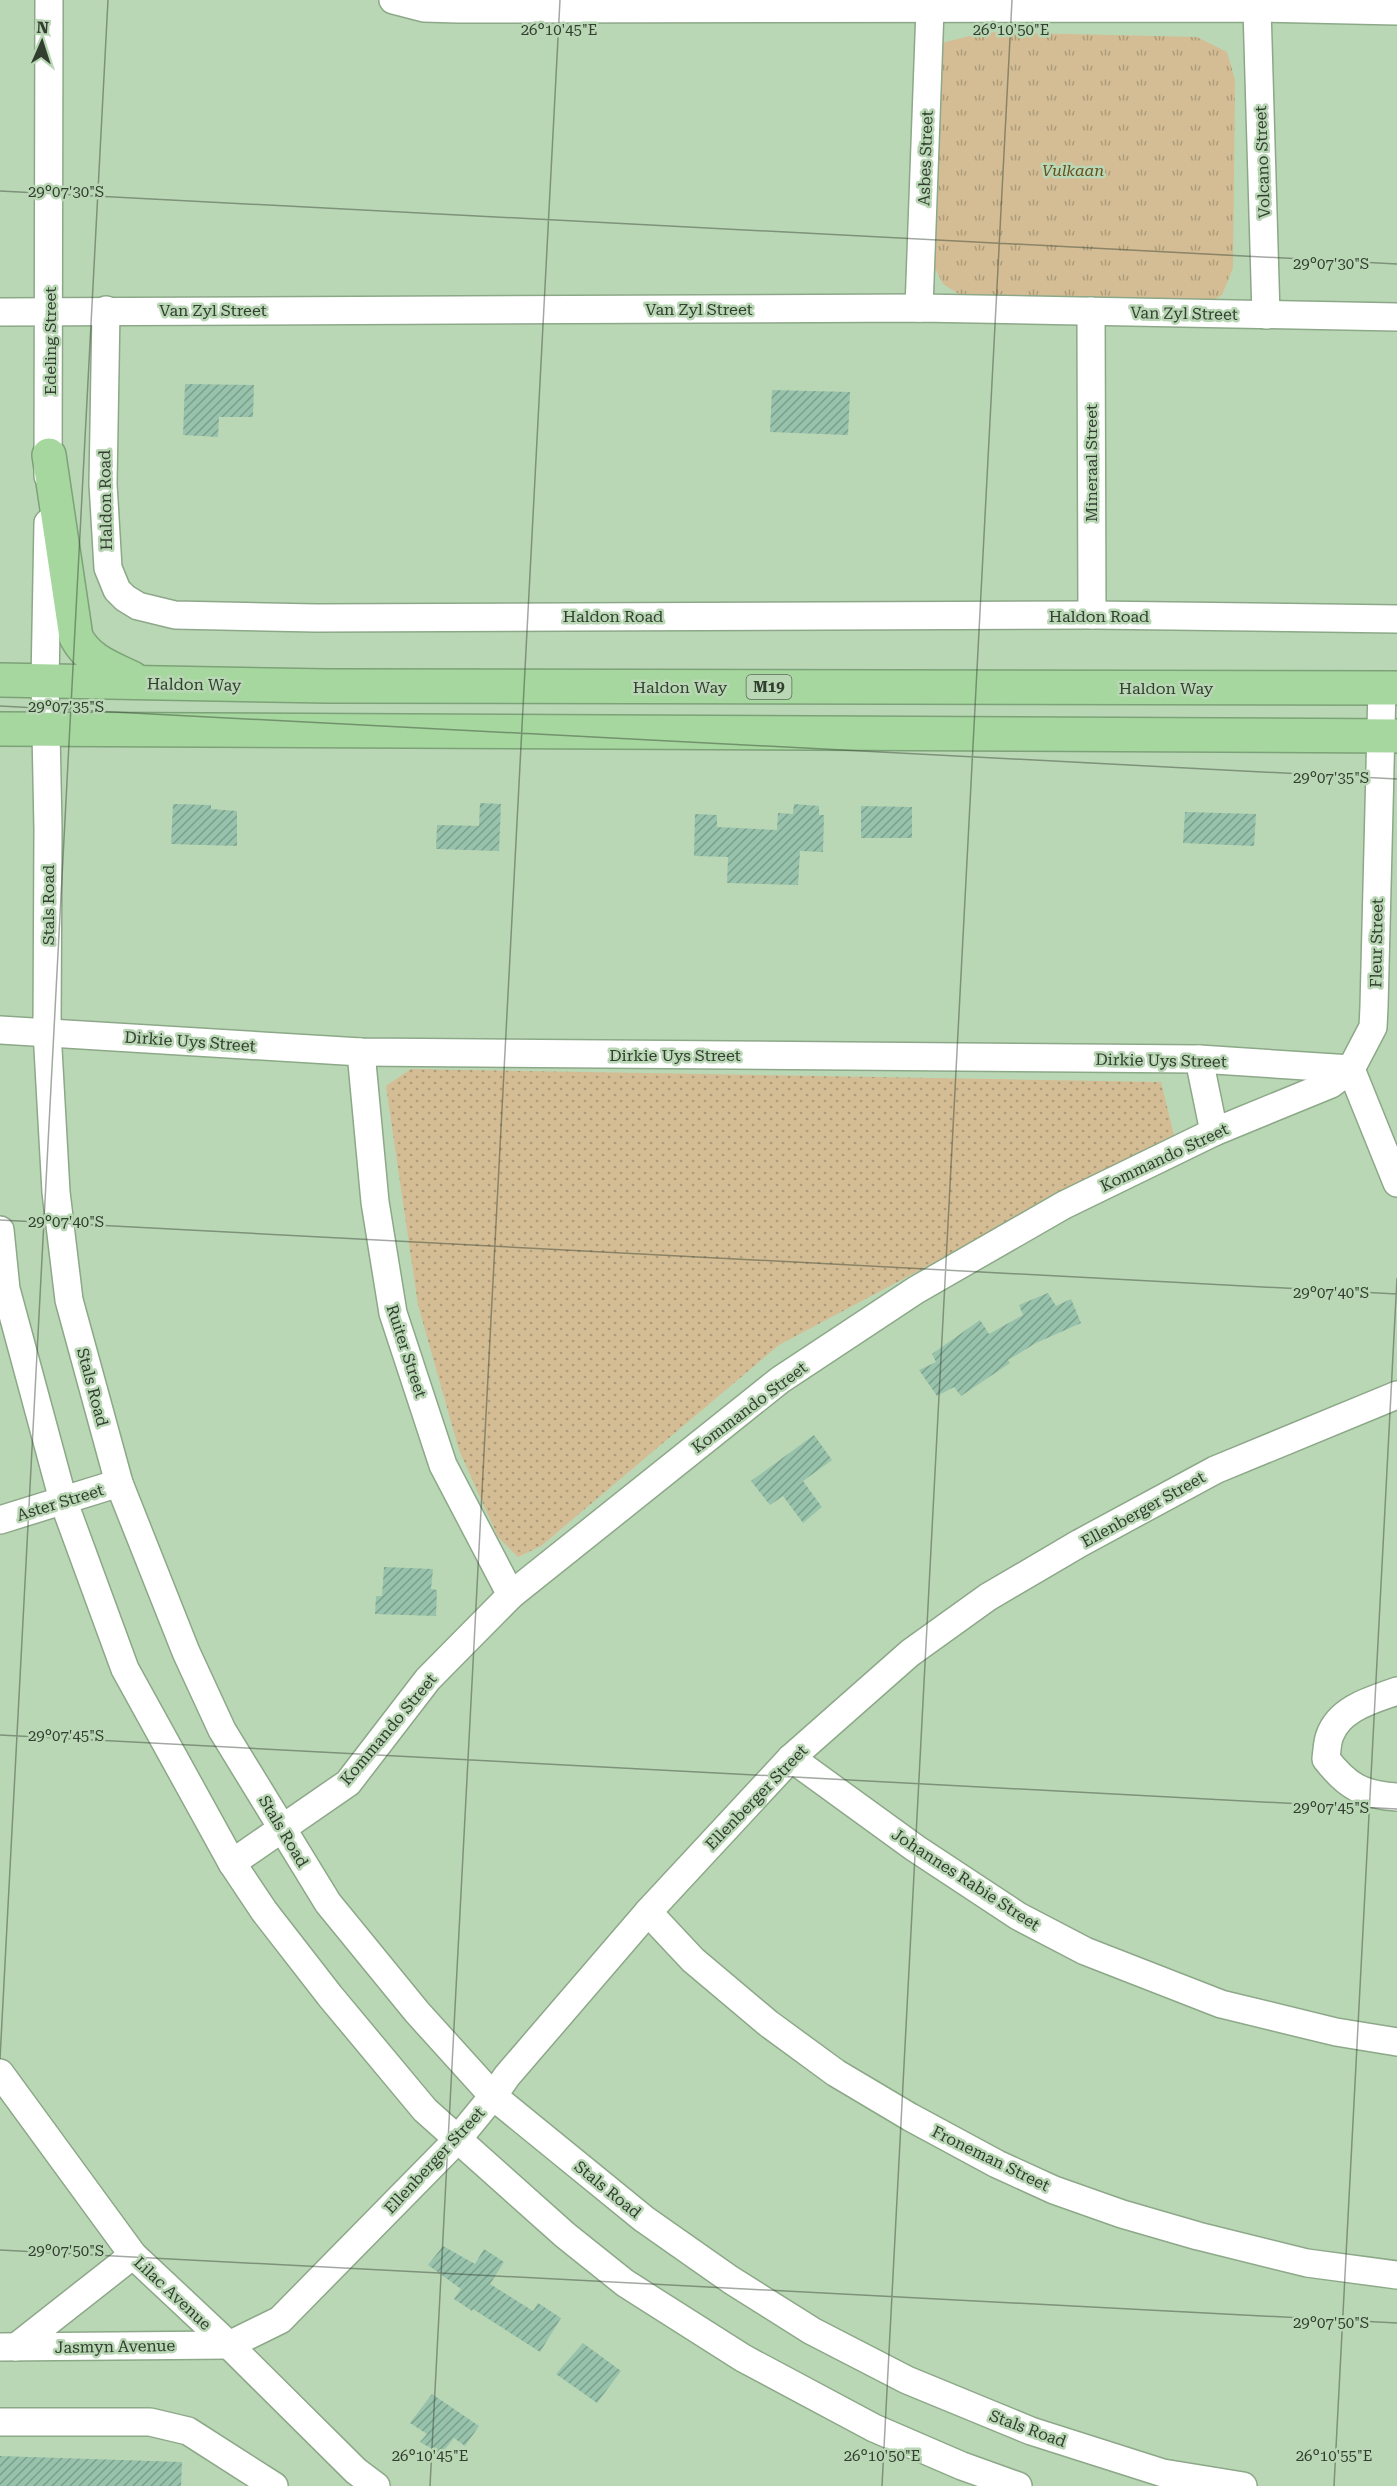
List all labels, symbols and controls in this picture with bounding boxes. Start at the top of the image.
north arrow [12,12,72,72]
text: N [36,18,49,37]
text: 26°10'45"E [521,21,597,39]
text: 26°10'50"E [973,21,1049,39]
street label: Volcano Street [1251,105,1274,219]
street label: Asbes Street [914,110,937,206]
park label: Vulkaan [1042,161,1104,180]
text: 29°07'30"S [28,183,104,201]
text: 29°07'30"S [1293,255,1369,273]
street label: Edeling Street [41,287,60,395]
street label: Van Zyl Street [645,300,753,319]
street label: Van Zyl Street [159,301,267,320]
street label: Van Zyl Street [1130,303,1238,324]
street label: Mineraal Street [1082,404,1101,522]
street label: Haldon Road [95,450,116,550]
street label: Haldon Road [563,607,663,626]
street label: Haldon Road [1049,607,1149,626]
street label: Haldon Way [147,674,242,695]
road number: M19 [746,675,792,699]
street label: Haldon Way [633,678,728,697]
street label: Haldon Way [1119,679,1214,698]
text: 29°07'35"S [28,698,104,716]
text: 29°07'35"S [1293,769,1369,787]
street label: Stals Road [39,865,58,945]
street label: Fleur Street [1366,898,1387,988]
street label: Dirkie Uys Street [124,1027,256,1056]
street label: Dirkie Uys Street [609,1046,741,1065]
street label: Dirkie Uys Street [1095,1050,1227,1071]
street label: Kommando Street [1097,1119,1231,1196]
text: 29°07'40"S [28,1213,104,1231]
text: 29°07'40"S [1293,1284,1369,1302]
street label: Ruiter Street [383,1302,431,1400]
street label: Stals Road [73,1346,112,1428]
street label: Kommando Street [688,1358,811,1457]
street label: Ellenberger Street [1078,1468,1208,1551]
street label: Aster Street [14,1480,106,1525]
street label: Kommando Street [336,1670,440,1789]
text: 29°07'45"S [28,1727,104,1745]
street label: Ellenberger Street [701,1741,811,1854]
street label: Stals Road [255,1792,312,1871]
text: 29°07'45"S [1293,1799,1369,1817]
street label: Johannes Rabie Street [888,1824,1043,1934]
street label: Ellenberger Street [380,2103,489,2217]
street label: Froneman Street [929,2122,1053,2195]
street label: Stals Road [570,2157,645,2222]
text: 29°07'50"S [28,2242,104,2260]
street label: Lilac Avenue [130,2253,215,2334]
text: 29°07'50"S [1293,2314,1369,2332]
street label: Jasmyn Avenue [55,2336,176,2357]
street label: Stals Road [987,2406,1069,2451]
text: 26°10'45"E [392,2447,468,2465]
text: 26°10'50"E [844,2447,920,2465]
text: 26°10'55"E [1296,2447,1372,2465]

